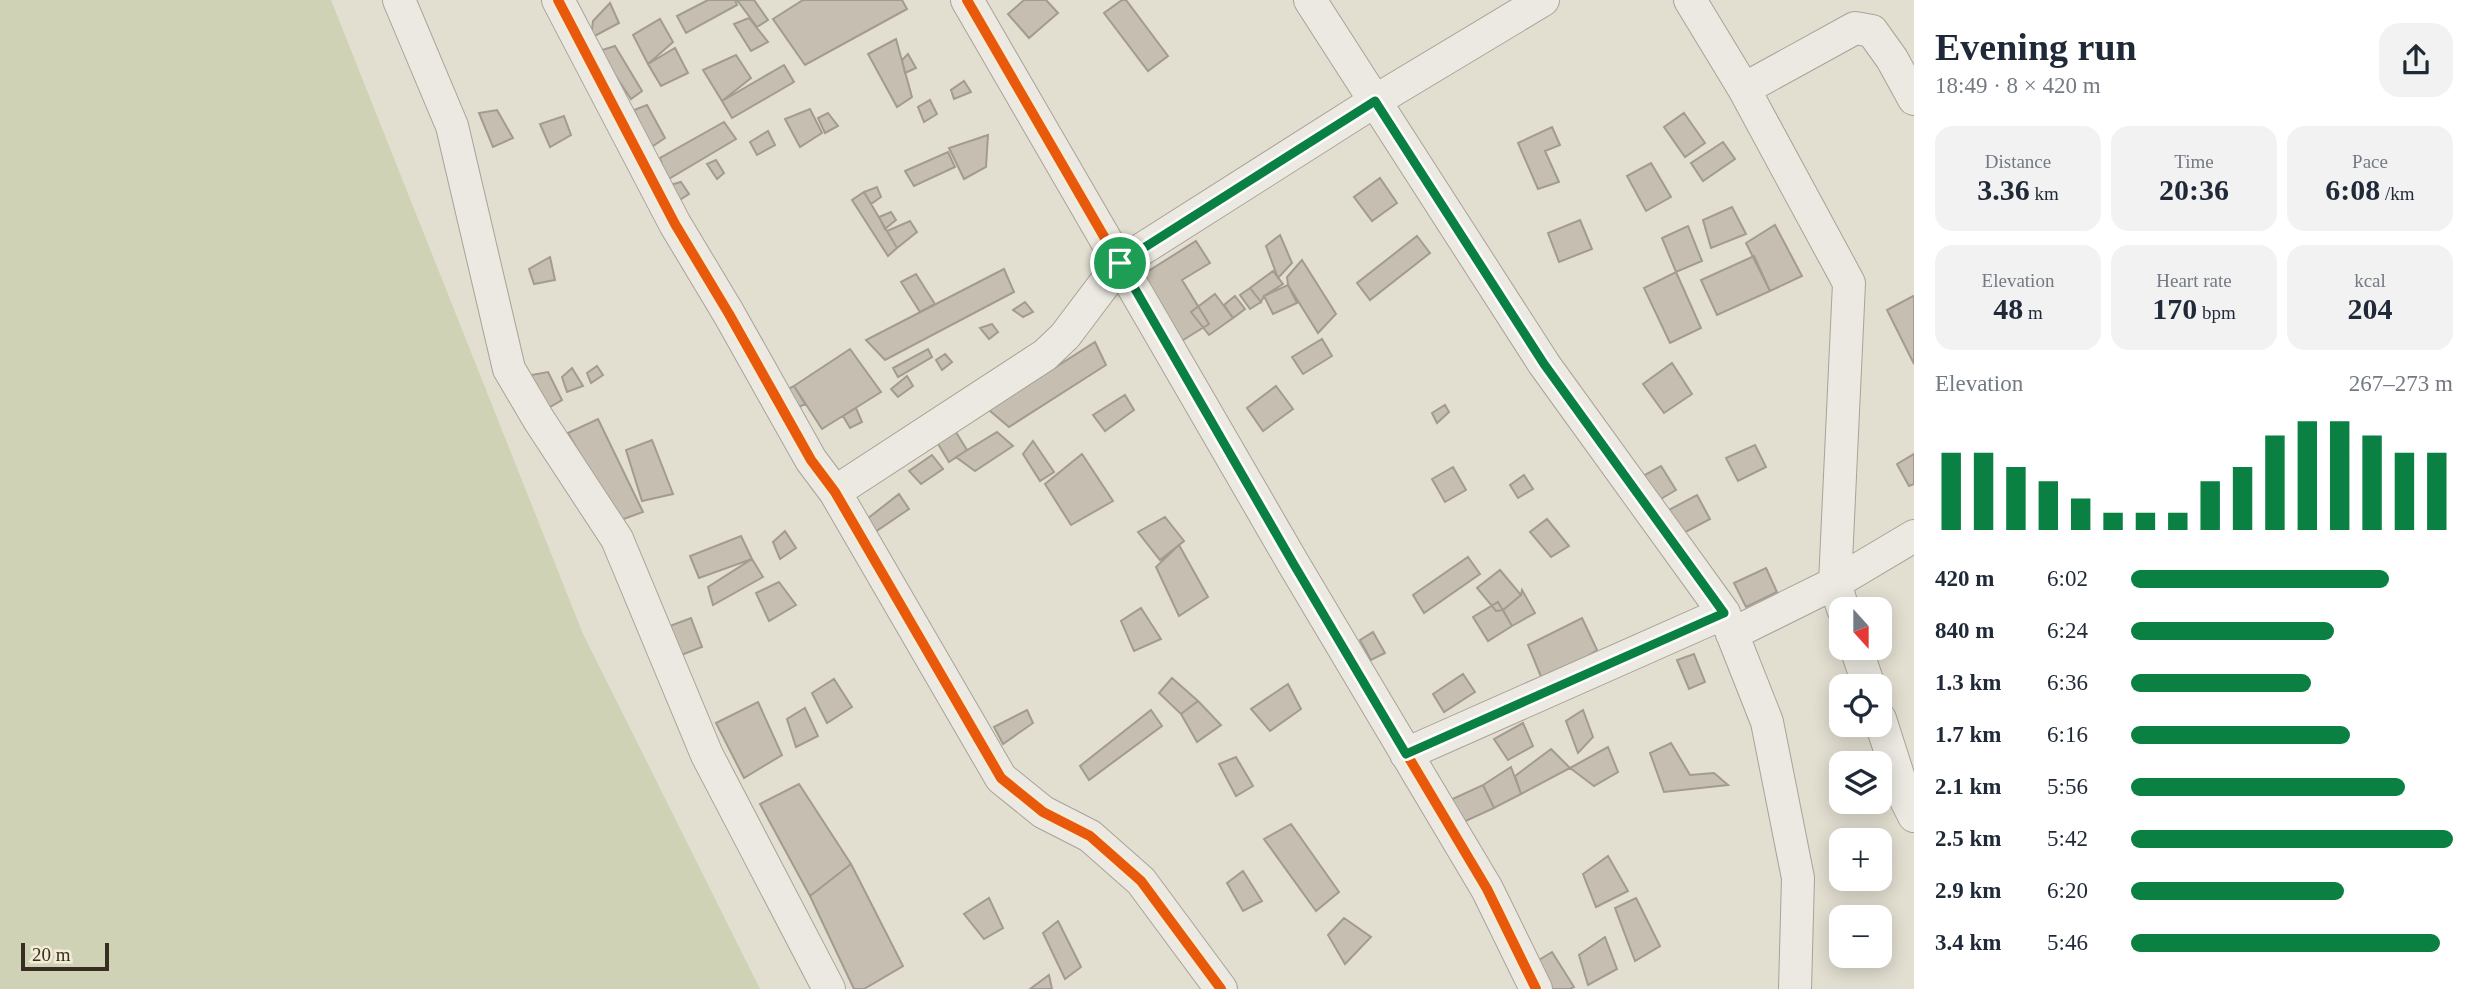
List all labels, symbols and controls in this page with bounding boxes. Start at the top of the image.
button: share [2379,23,2453,97]
text: Evening run [1935,26,2137,68]
text: 18:49 · 8 × 420 m [1935,73,2101,98]
text: Distance [1985,151,2051,172]
text: Time [2174,151,2214,172]
text: Pace [2352,151,2388,172]
text: 3.36 [1977,173,2030,206]
text: 20:36 [2159,173,2229,206]
text: 6:08 [2325,173,2380,206]
text: km [2030,183,2059,204]
text: /km [2380,183,2415,204]
pin [1090,233,1150,293]
icon: arrive [1101,244,1139,282]
text: Elevation [1982,270,2054,291]
text: Heart rate [2156,270,2232,291]
text: kcal [2354,270,2386,291]
text: 48 [1993,292,2023,325]
text: 170 [2152,292,2197,325]
text: 204 [2348,292,2393,325]
text: m [2023,302,2043,323]
text: bpm [2197,302,2236,323]
text: Elevation [1935,371,2023,396]
text: 267–273 m [2349,371,2453,396]
text: 420 m [1935,566,1994,591]
text: 6:02 [2047,566,2088,591]
north arrow [1829,597,1892,660]
map controls [1829,597,1892,968]
text: 840 m [1935,618,1994,643]
text: 6:24 [2047,618,2088,643]
text: 1.3 km [1935,670,2001,695]
text: 6:36 [2047,670,2088,695]
button: locate [1829,674,1892,737]
text: 1.7 km [1935,722,2001,747]
text: 6:16 [2047,722,2088,747]
button: layers [1829,751,1892,814]
text: 2.1 km [1935,774,2001,799]
text: 5:56 [2047,774,2088,799]
text: 2.5 km [1935,826,2001,851]
text: 5:42 [2047,826,2088,851]
button: + [1829,828,1892,891]
text: 2.9 km [1935,878,2001,903]
text: 6:20 [2047,878,2088,903]
button: − [1829,905,1892,968]
text: 3.4 km [1935,930,2001,955]
text: 5:46 [2047,930,2088,955]
scale bar [21,940,108,972]
text: 20 m [32,944,71,965]

